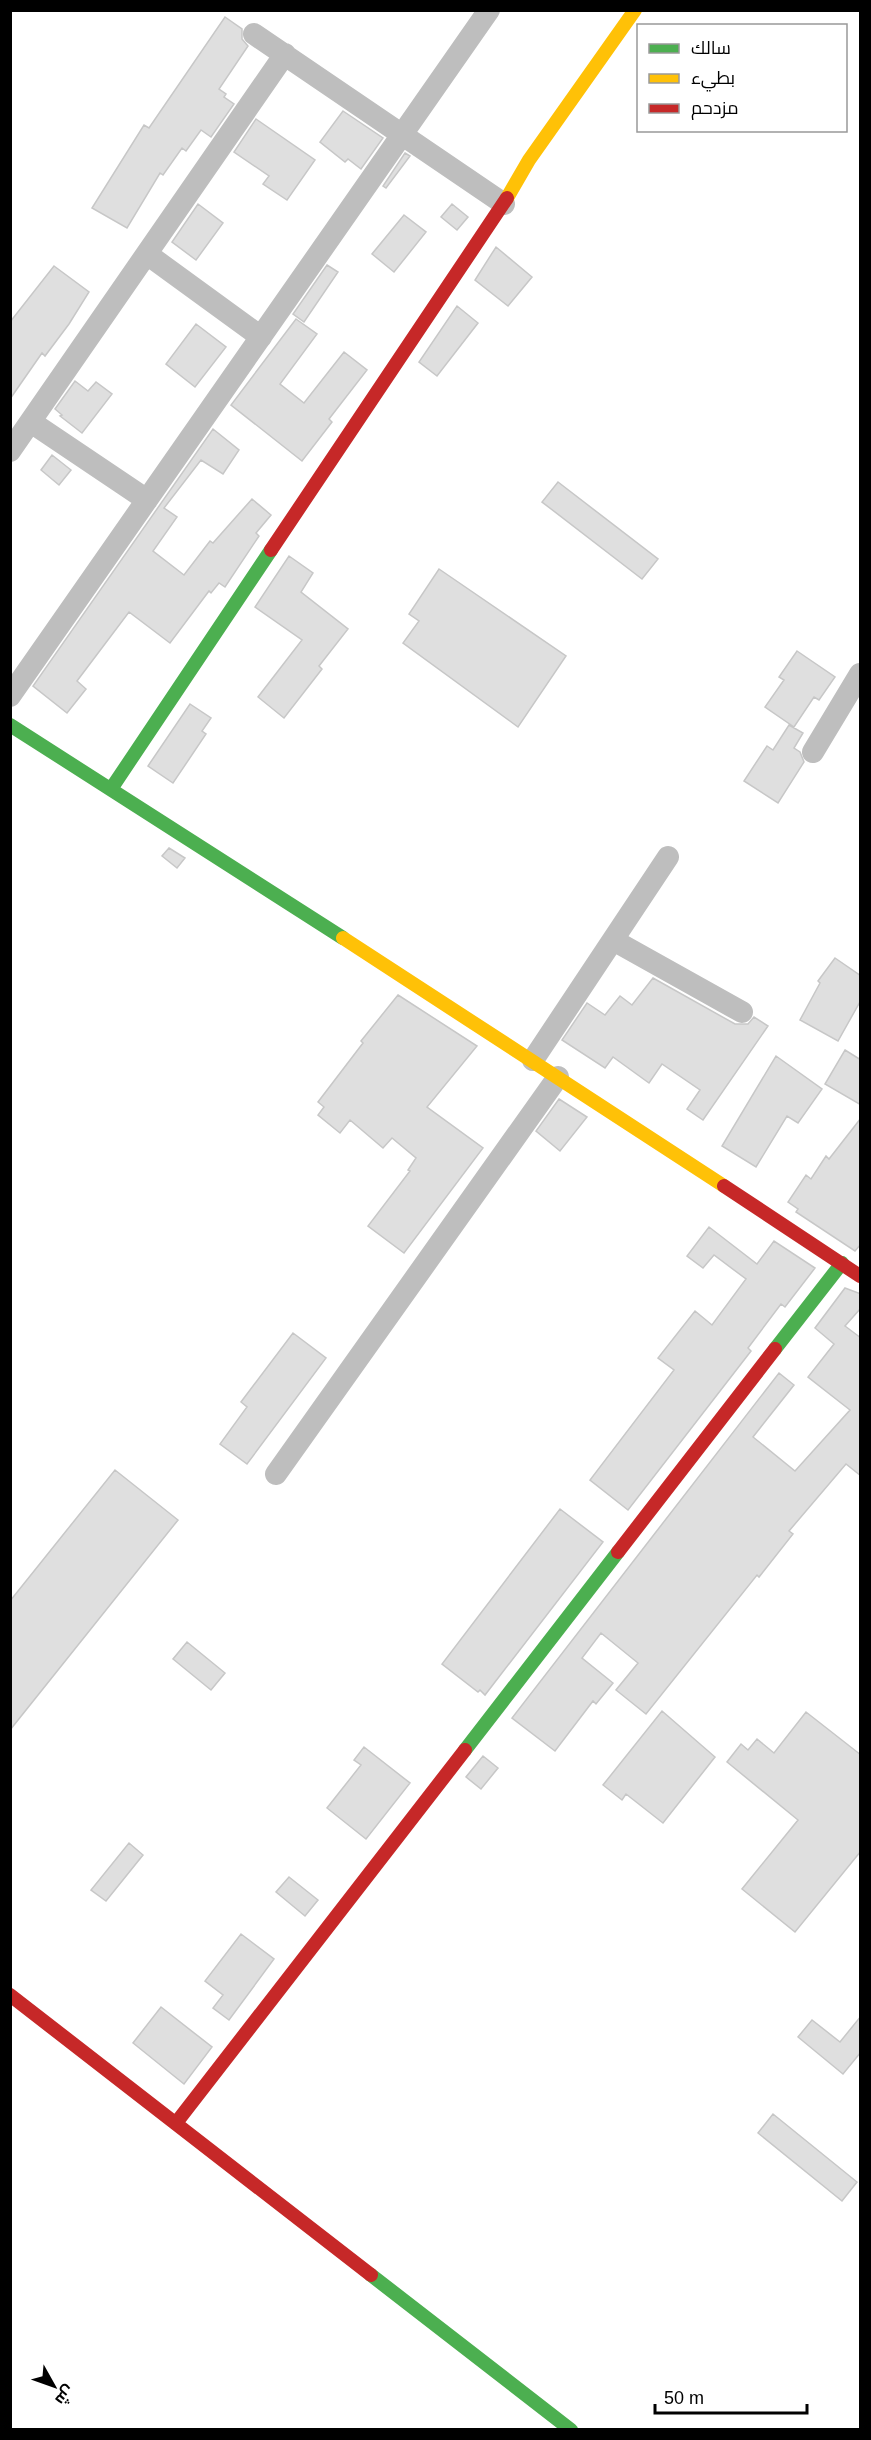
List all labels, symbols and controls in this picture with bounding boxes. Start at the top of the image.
legend [637,24,847,132]
text: سالك [691,38,731,58]
text: بطيء [691,68,735,92]
text: مزدحم [691,98,739,120]
north arrow [24,2356,84,2416]
scale bar [655,2377,806,2415]
text: ش [51,2381,78,2409]
text: 50 m [664,2388,704,2408]

